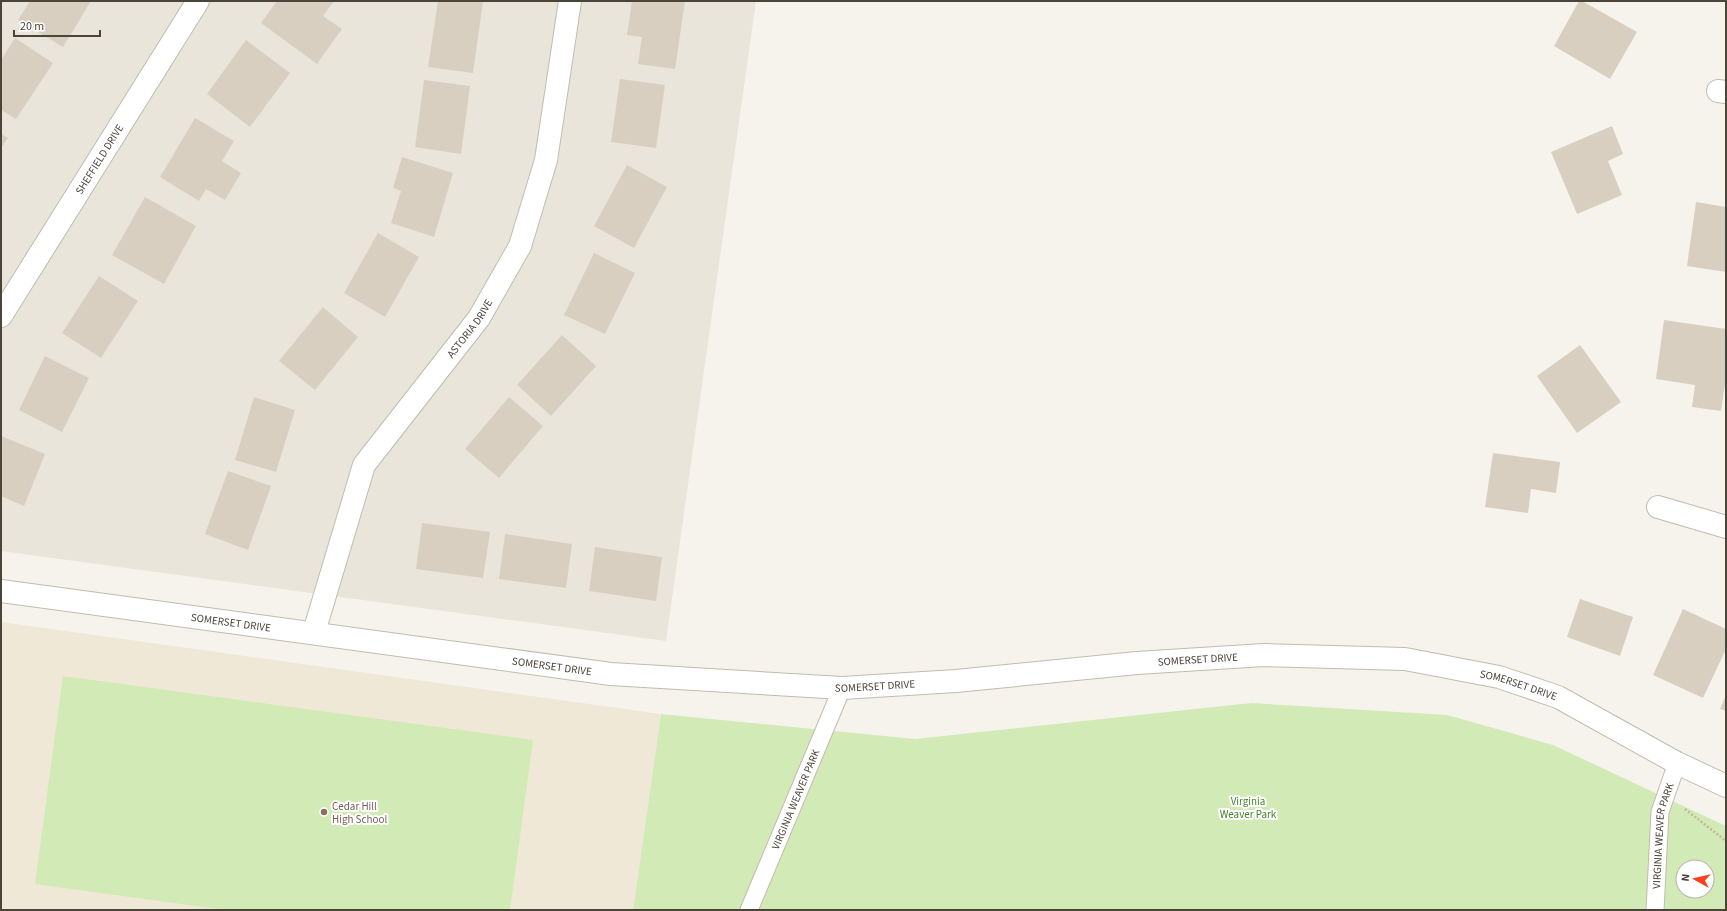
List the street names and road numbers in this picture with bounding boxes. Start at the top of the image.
street label: SHEFFIELD DRIVE [72,121,127,197]
street label: ASTORIA DRIVE [444,296,496,361]
street label: SOMERSET DRIVE [190,610,272,636]
street label: SOMERSET DRIVE [1157,650,1239,670]
street label: SOMERSET DRIVE [511,654,593,679]
street label: SOMERSET DRIVE [1479,666,1559,704]
street label: SOMERSET DRIVE [834,677,916,696]
street label: VIRGINIA WEAVER PARK [768,747,824,852]
street label: VIRGINIA WEAVER PARK [1649,780,1678,889]

